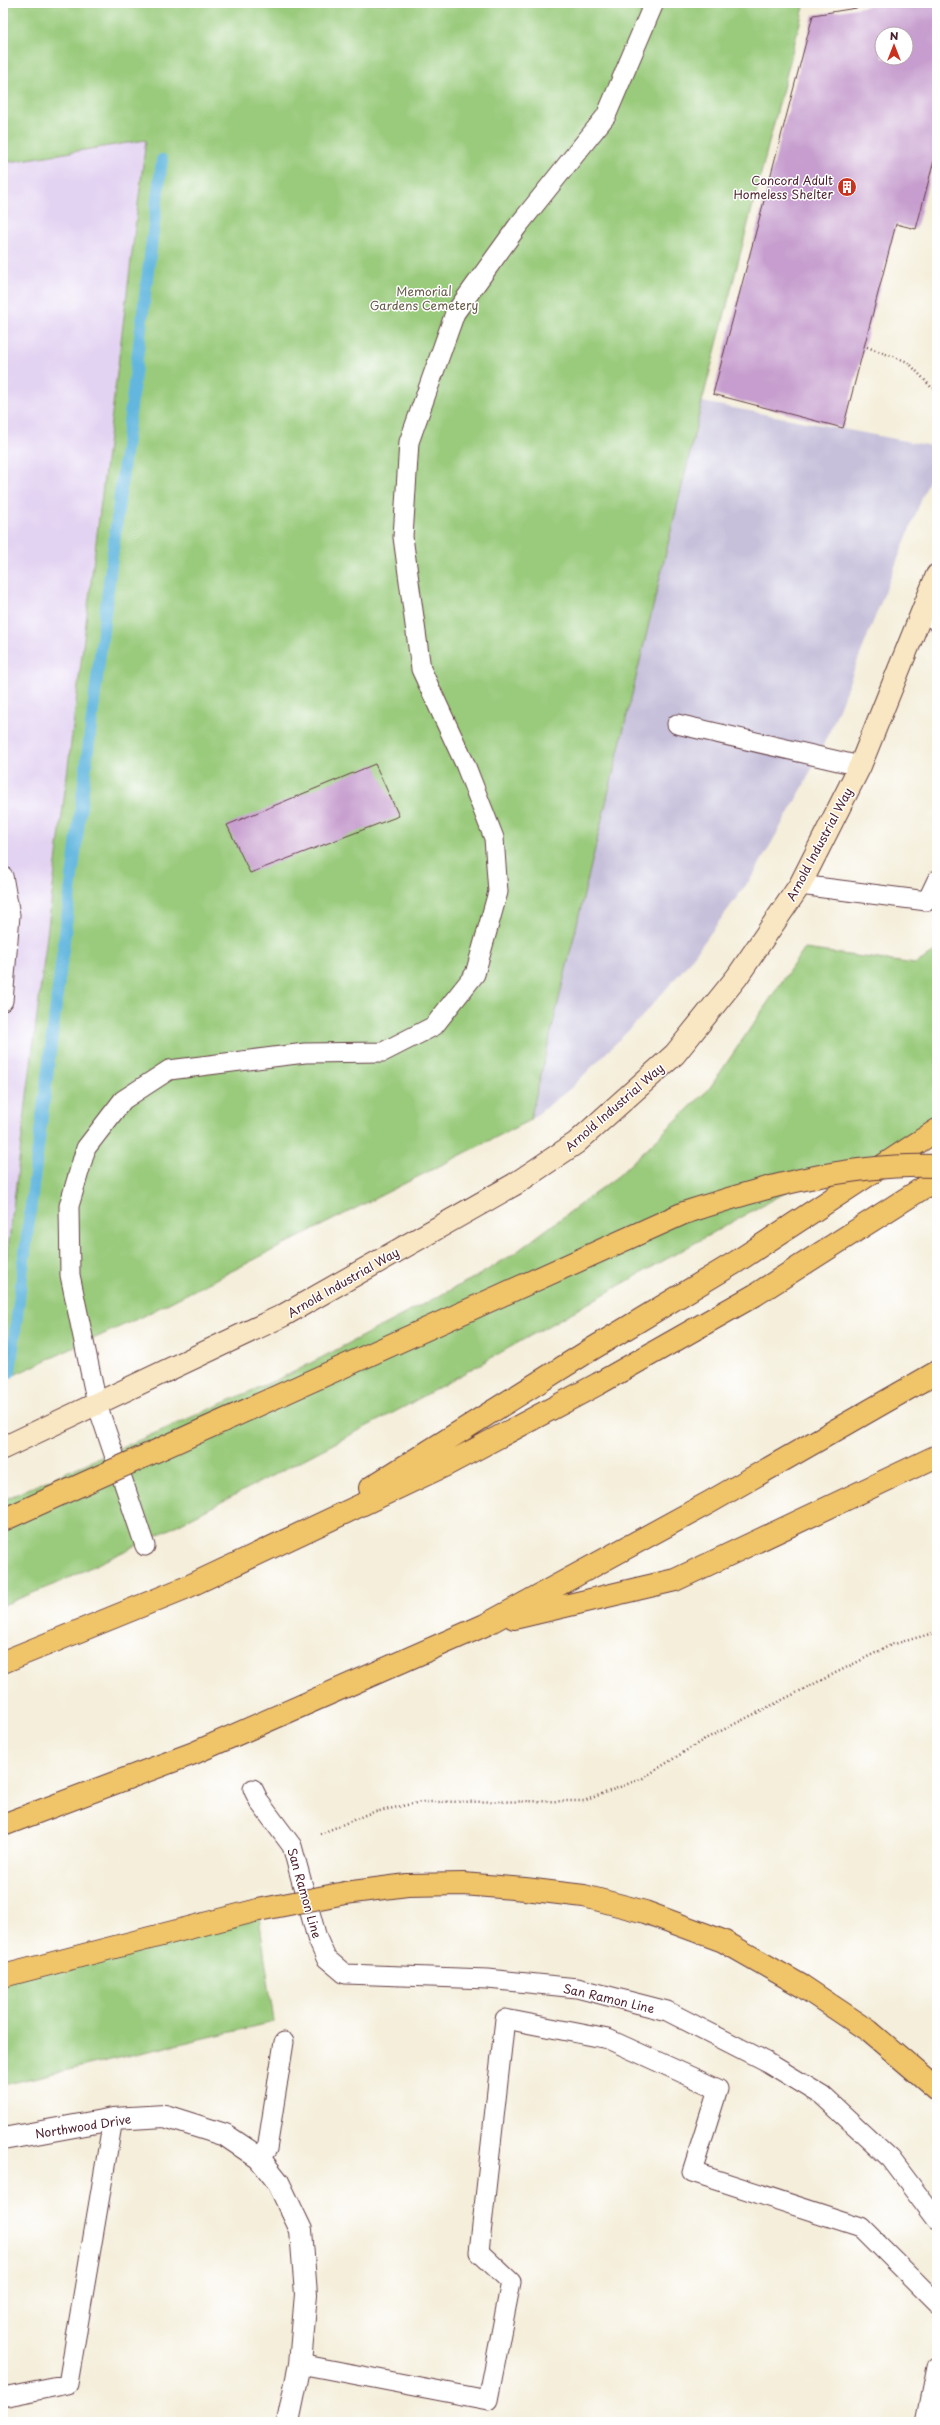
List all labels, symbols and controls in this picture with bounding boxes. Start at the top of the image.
north arrow [874,26,914,66]
text: N [890,27,899,44]
place label: Concord Adult Homeless Shelter [733,171,833,203]
building icon: Concord Adult Homeless Shelter [836,176,858,198]
park label: Memorial Gardens Cemetery [370,282,478,314]
street label: Arnold Industrial Way [781,784,857,904]
street label: Arnold Industrial Way [560,1059,668,1155]
street label: Arnold Industrial Way [284,1243,402,1321]
street label: San Ramon Line [283,1846,327,1941]
street label: San Ramon Line [562,1979,657,2017]
street label: Northwood Drive [34,2110,132,2142]

